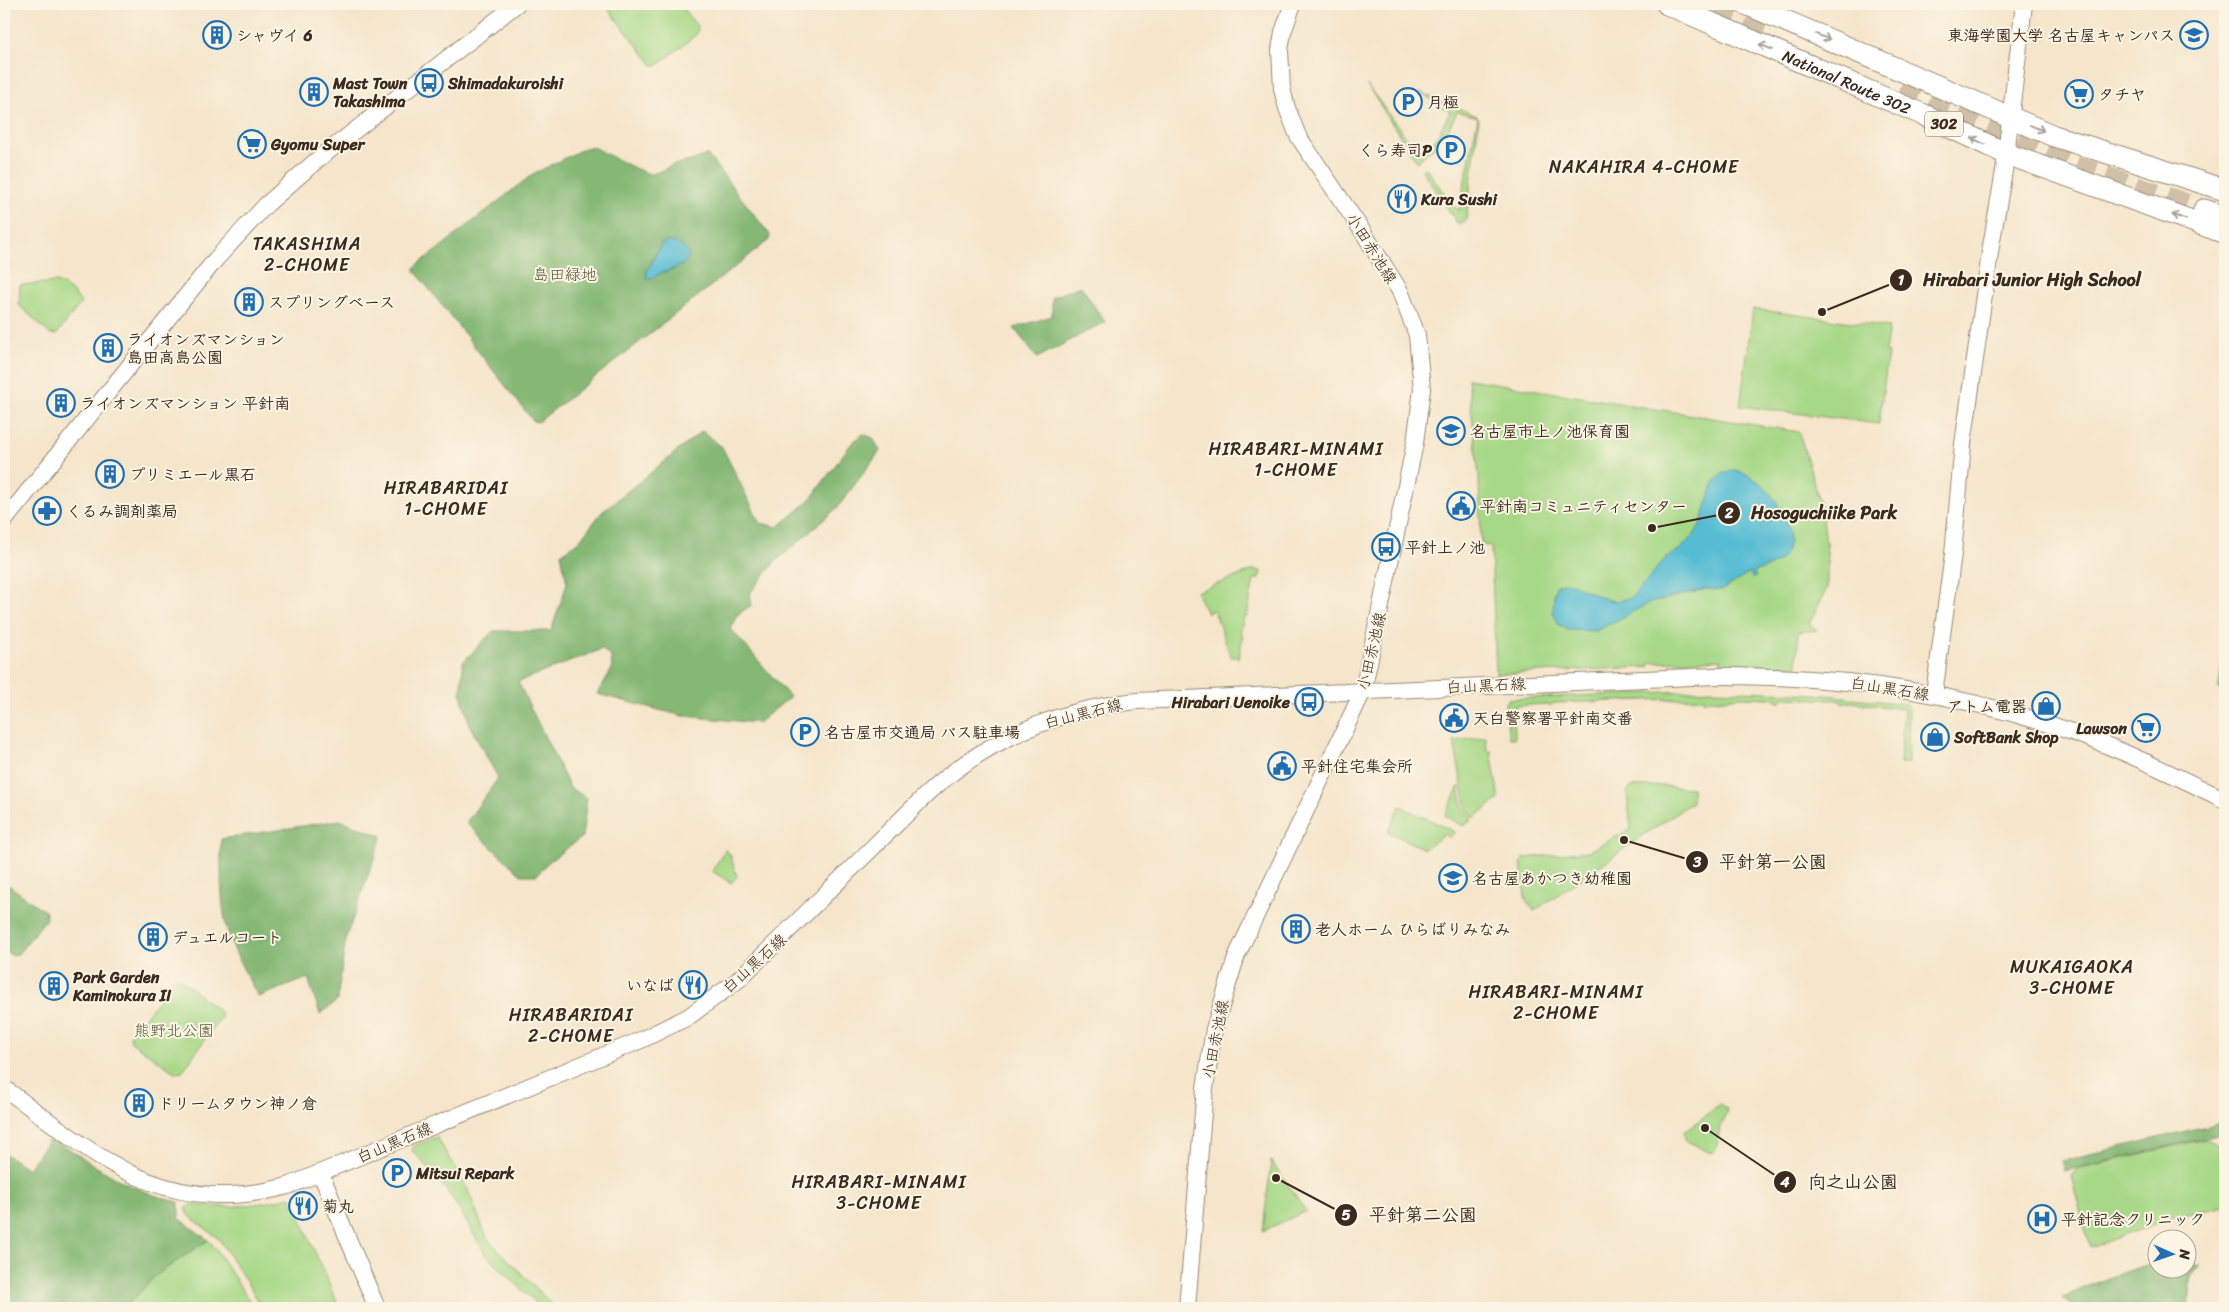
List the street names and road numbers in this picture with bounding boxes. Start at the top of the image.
street label: National Route 302 [1778,42,1916,123]
road number: 302 [1925,112,1963,136]
street label: 小田赤池線 [1338,207,1405,290]
street label: 小田赤池線 [1348,609,1395,693]
street label: 白山黒石線 [1848,668,1932,709]
street label: 白山黒石線 [1445,669,1527,702]
street label: 白山黒石線 [1041,690,1125,737]
street label: 白山黒石線 [715,926,794,1001]
street label: 小田赤池線 [1194,997,1237,1081]
street label: 白山黒石線 [352,1113,437,1171]

